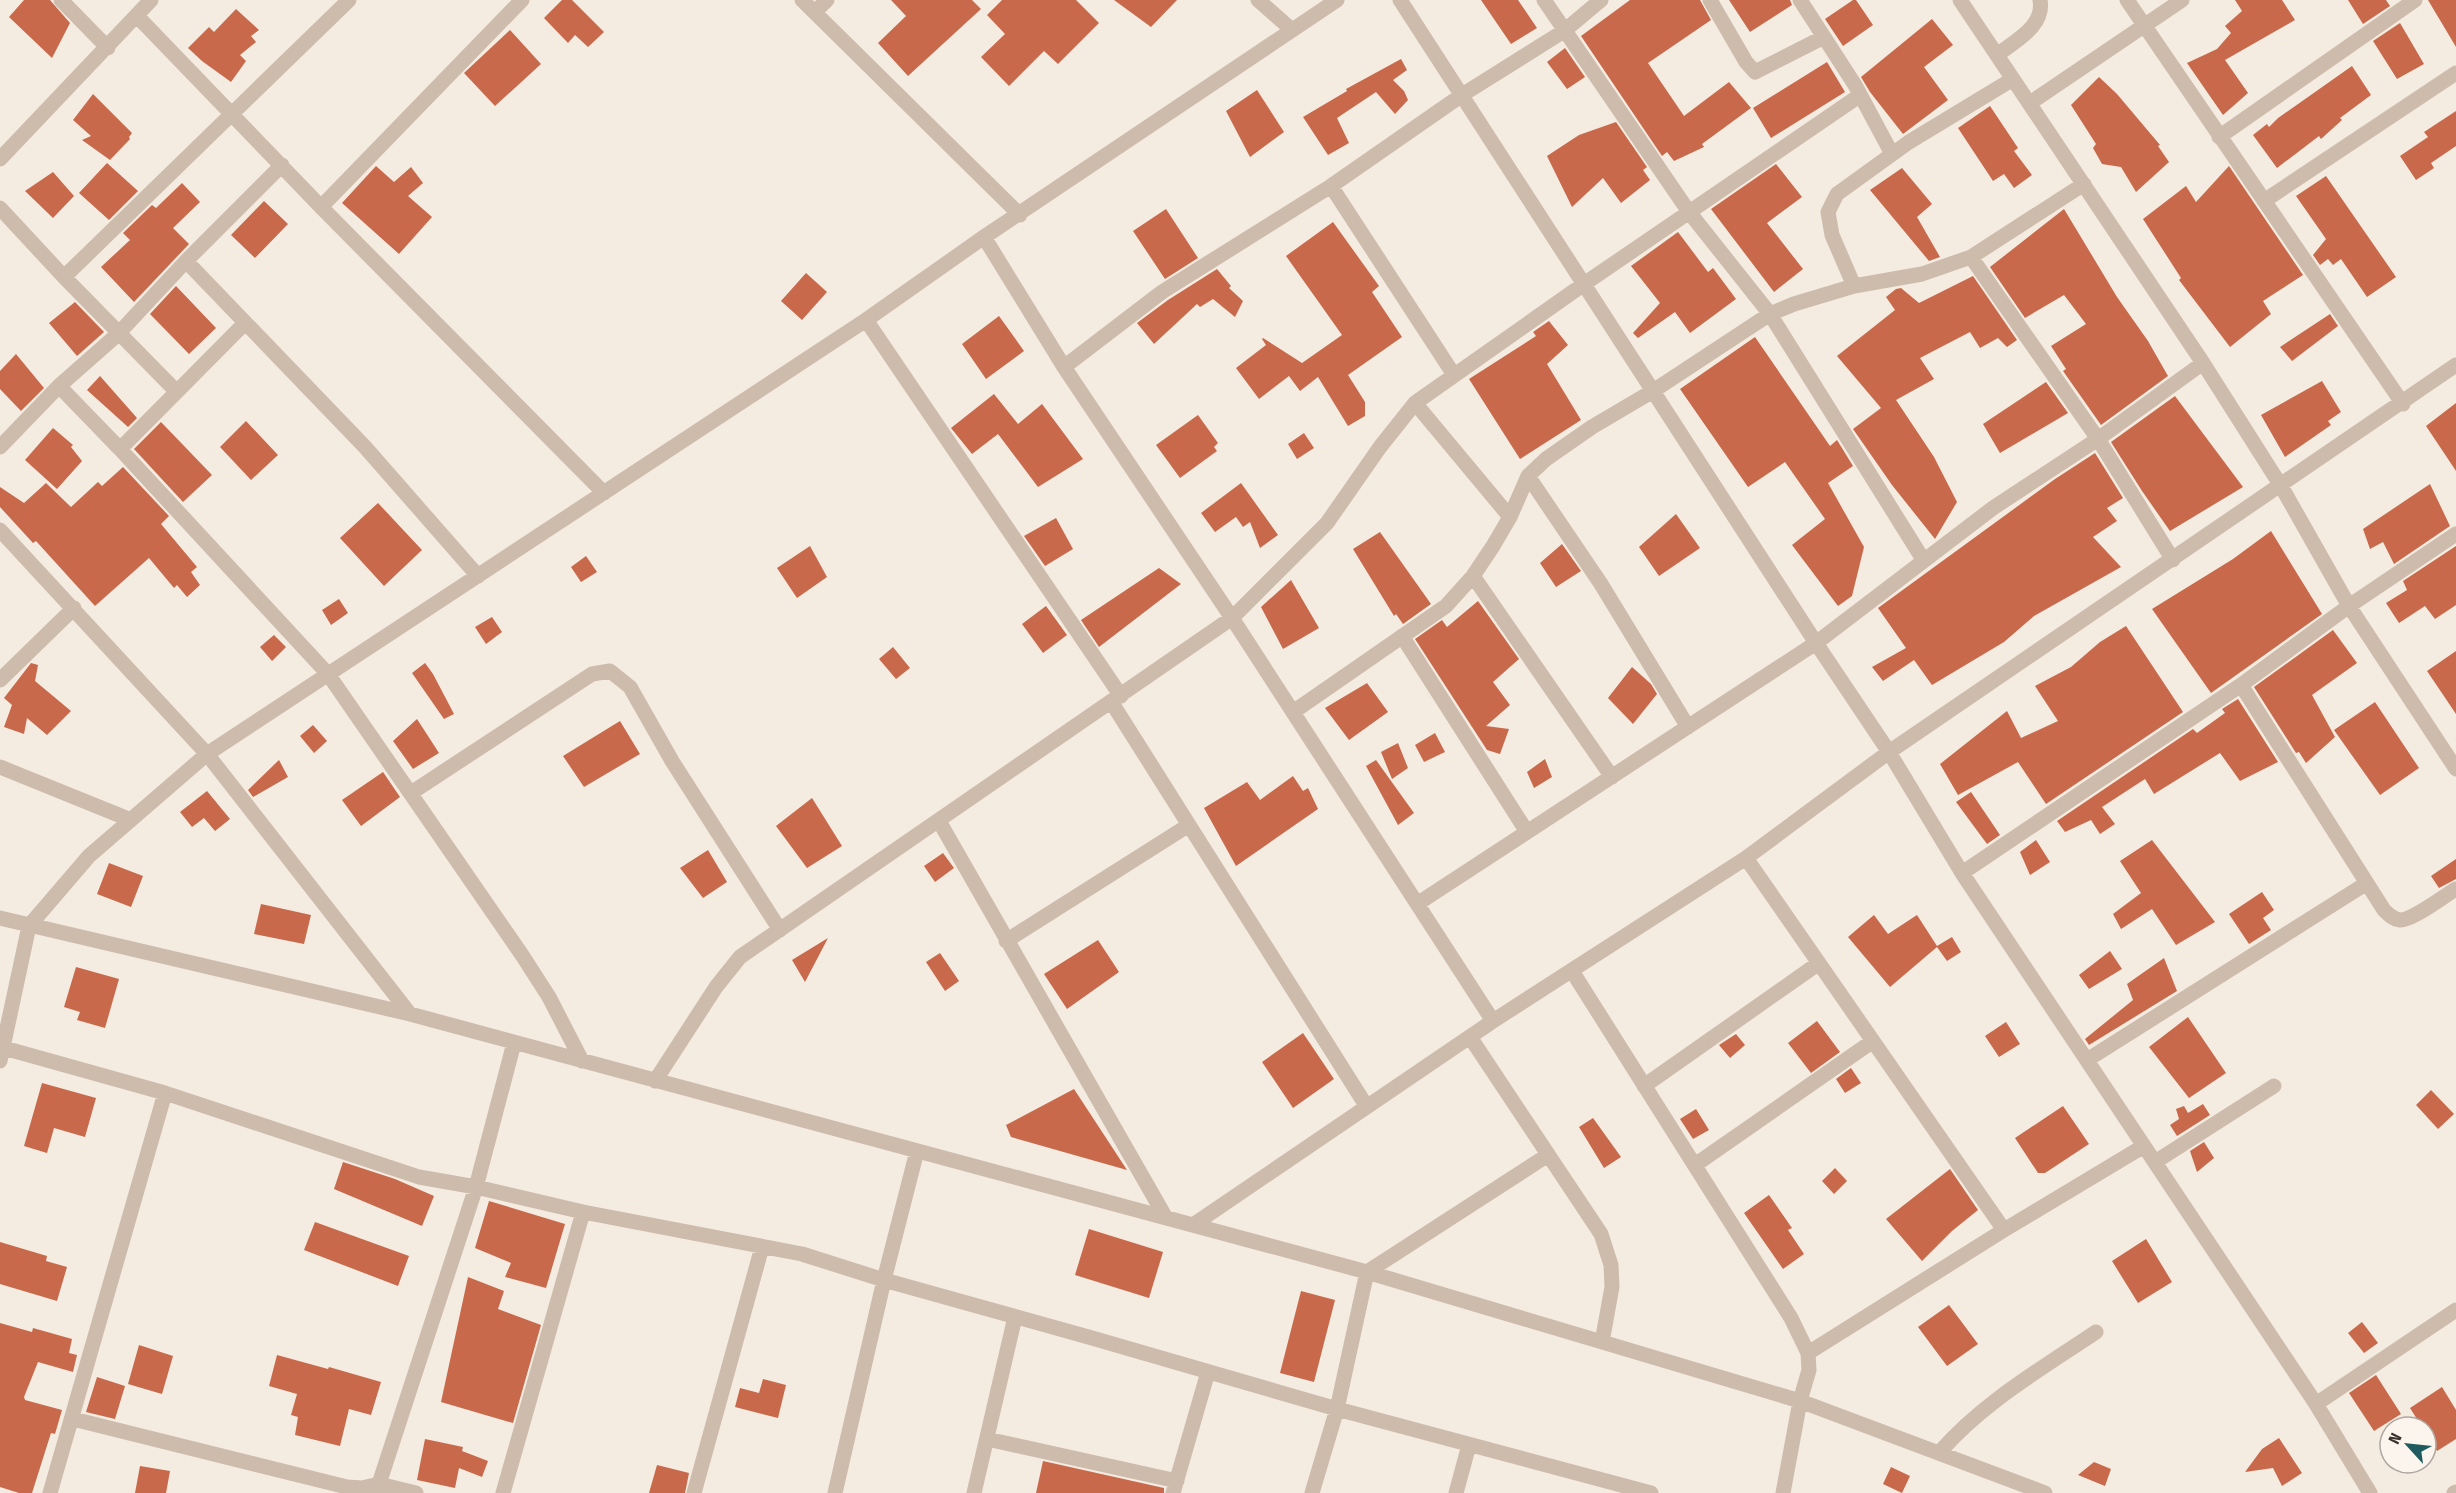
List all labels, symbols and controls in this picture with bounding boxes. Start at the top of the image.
north arrow [2378,1415,2438,1475]
text: N [2384,1430,2406,1447]

